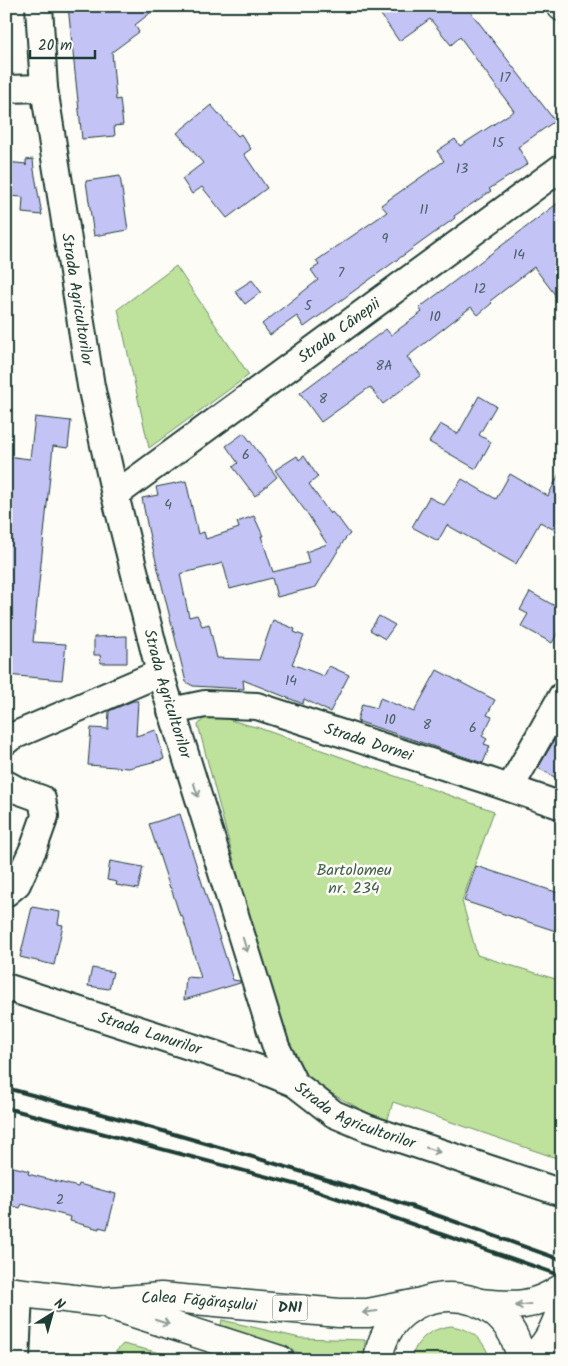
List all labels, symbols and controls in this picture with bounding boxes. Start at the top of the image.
scale bar [30,28,95,60]
text: 20 m [38,34,72,58]
house number: 17 [500,67,511,89]
house number: 15 [492,132,505,154]
house number: 13 [456,158,468,180]
house number: 11 [420,199,428,221]
house number: 9 [382,228,389,250]
street label: Strada Agricultorilor [55,231,100,369]
house number: 14 [513,244,525,266]
house number: 7 [338,262,345,284]
house number: 12 [474,278,486,300]
street label: Strada Cânepii [292,291,387,369]
house number: 5 [304,295,313,317]
house number: 10 [429,306,441,328]
house number: 8A [376,355,392,377]
house number: 8 [319,388,328,410]
house number: 6 [242,444,250,466]
house number: 4 [164,494,172,516]
street label: Strada Agricultorilor [137,626,199,763]
house number: 14 [285,670,297,692]
house number: 10 [384,709,396,731]
house number: 8 [423,714,432,736]
street label: Strada Dornei [321,716,417,768]
house number: 6 [469,717,477,739]
one-way arrow [192,782,202,798]
park label: Bartolomeu nr. 234 [316,858,392,901]
one-way arrow [241,937,251,953]
street label: Strada Lanurilor [95,1005,206,1062]
street label: Strada Agricultorilor [289,1075,420,1156]
one-way arrow [425,1146,440,1155]
house number: 2 [56,1189,64,1211]
street label: Calea Făgărașului [140,1284,259,1318]
north arrow [28,1288,78,1338]
text: N [49,1293,69,1316]
road number: DN1 [272,1296,308,1320]
one-way arrow [516,1300,532,1310]
one-way arrow [363,1307,379,1317]
one-way arrow [154,1318,170,1327]

